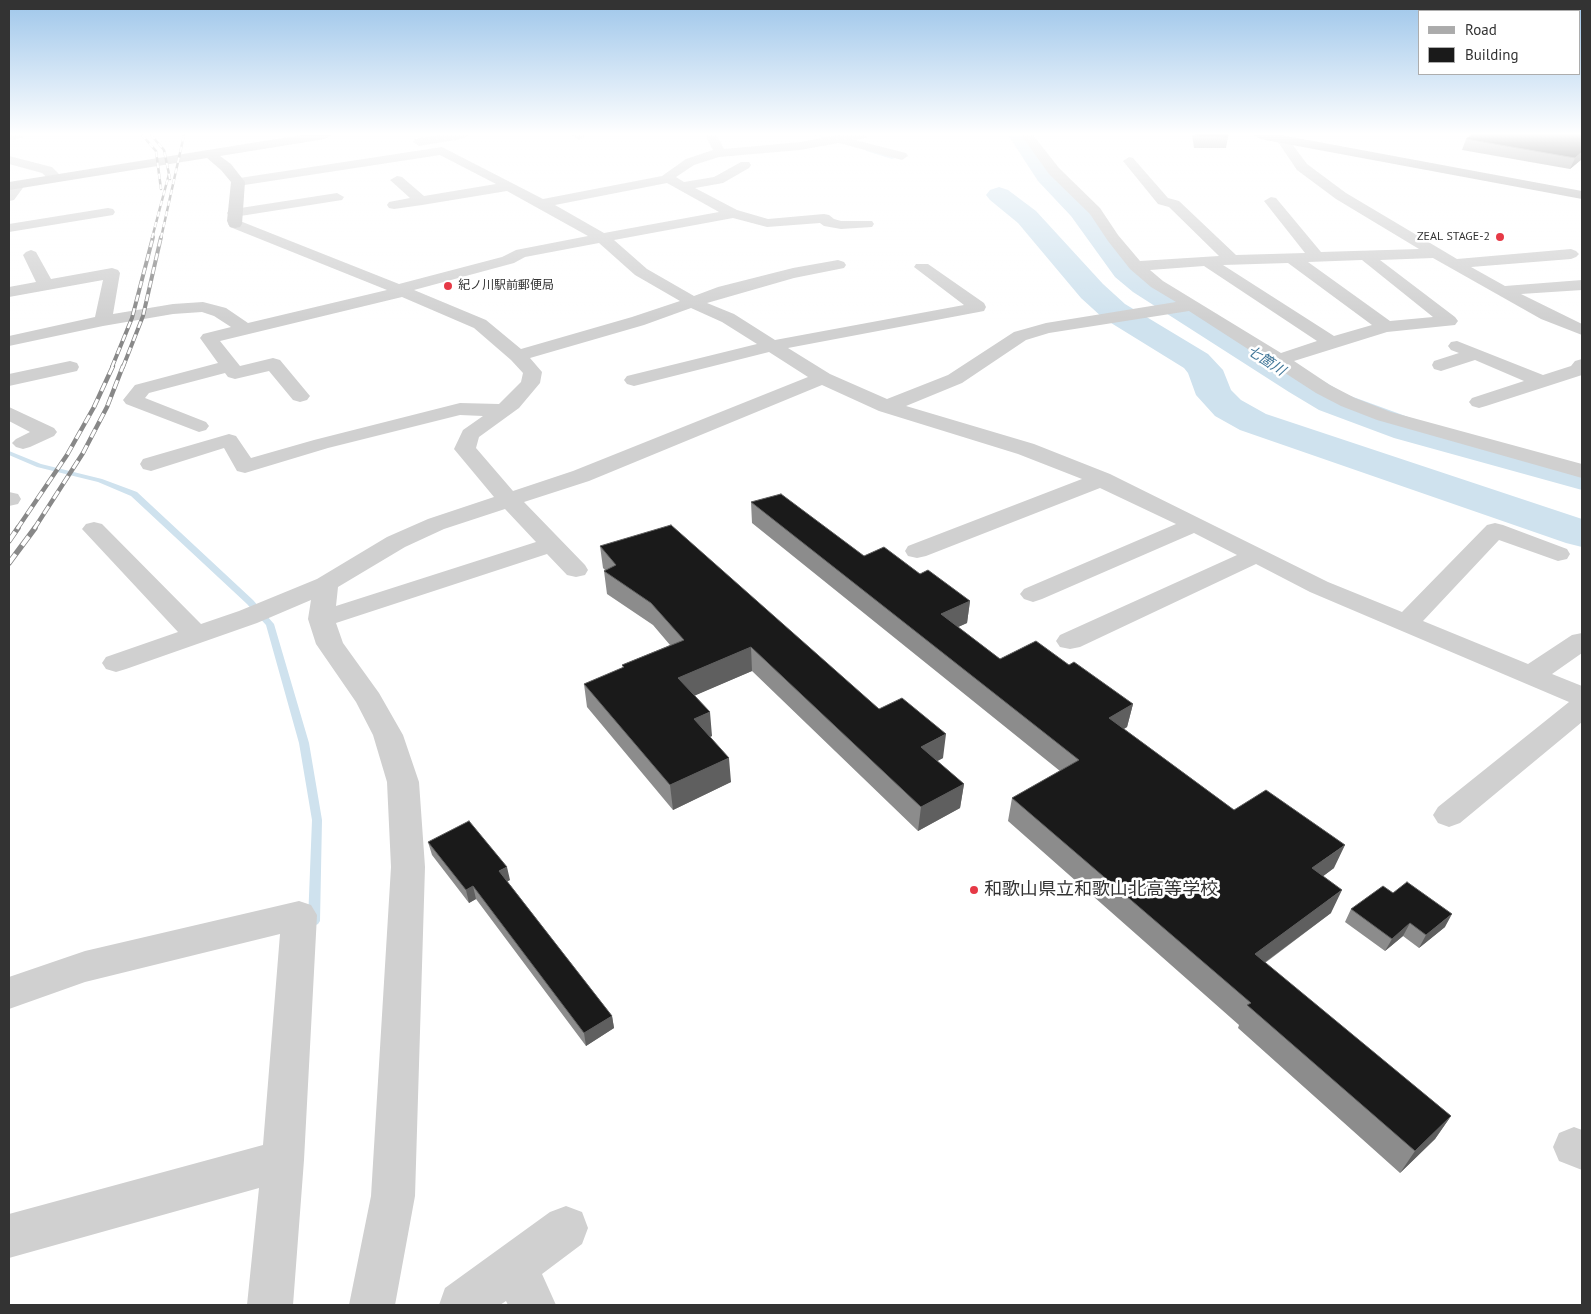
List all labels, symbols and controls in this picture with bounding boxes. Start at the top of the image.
legend [1418,10,1581,75]
text: Road [1465,20,1497,39]
text: Building [1465,45,1519,64]
place label: ZEAL STAGE-2 [1417,230,1490,244]
marker: ZEAL STAGE-2 [1494,231,1506,243]
place label: 紀ノ川駅前郵便局 [458,279,554,293]
marker: 紀ノ川駅前郵便局 [442,280,454,292]
water label: 七箇川 [1244,343,1288,379]
place label: 和歌山県立和歌山北高等学校 [984,879,1218,901]
marker: 和歌山県立和歌山北高等学校 [968,884,980,896]

